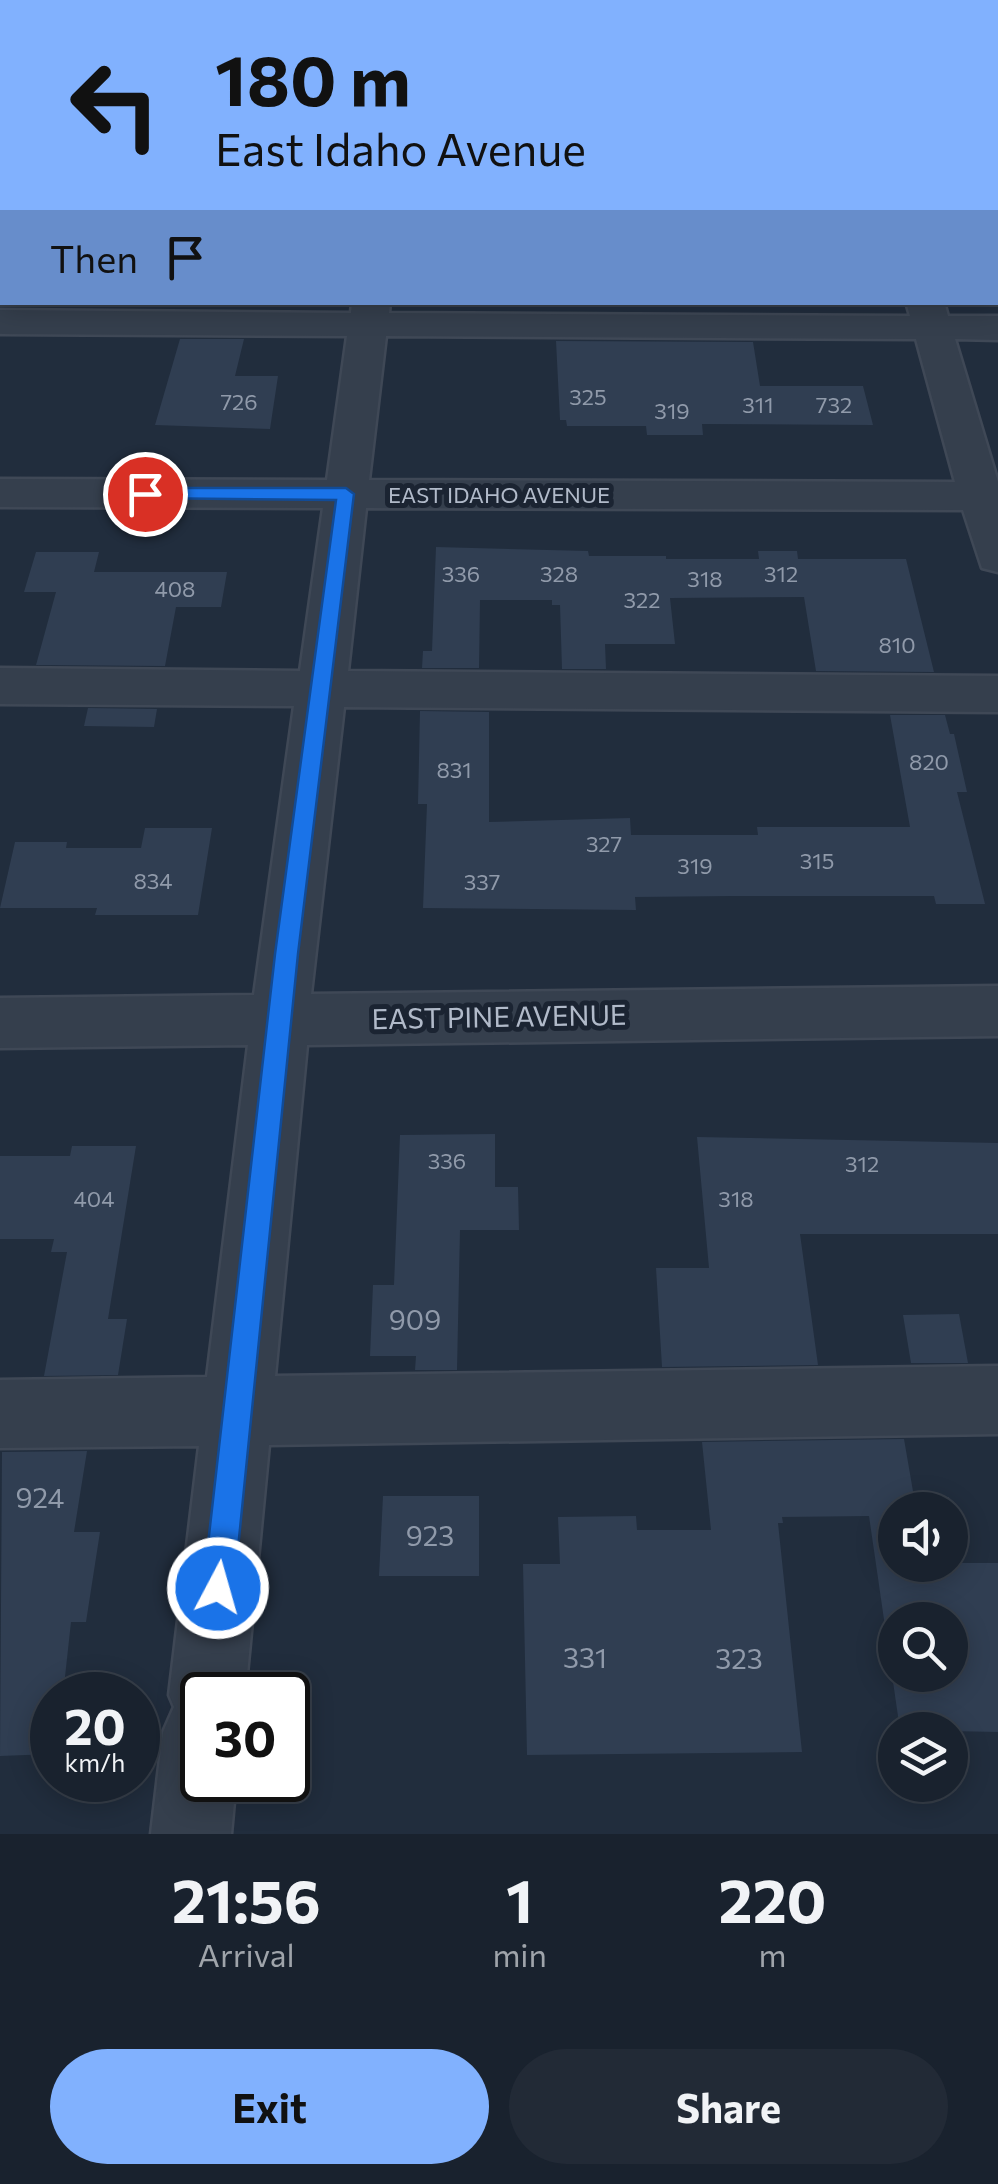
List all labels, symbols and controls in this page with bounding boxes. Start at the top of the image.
text: 180 m [215,35,411,120]
icon: left [50,40,180,170]
text: East Idaho Avenue [215,120,586,175]
icon: arrive [158,230,213,285]
text: Then [50,234,138,281]
house number: 325 [569,383,607,410]
house number: 726 [220,388,258,415]
house number: 311 [742,391,774,418]
house number: 732 [816,391,852,418]
house number: 319 [654,397,690,424]
pin [103,452,188,537]
icon: arrive [118,467,173,522]
street label: EAST IDAHO AVENUE [388,481,610,508]
house number: 336 [442,560,480,587]
house number: 328 [540,560,578,587]
house number: 312 [764,560,798,587]
house number: 318 [687,565,723,592]
house number: 408 [155,575,195,602]
house number: 322 [624,586,660,613]
house number: 810 [878,631,916,658]
house number: 820 [909,748,949,775]
house number: 831 [436,756,472,783]
house number: 327 [586,830,622,857]
house number: 315 [800,847,834,874]
house number: 319 [677,852,713,879]
house number: 834 [133,867,173,894]
house number: 337 [464,868,500,895]
street label: EAST PINE AVENUE [371,997,627,1035]
house number: 336 [428,1147,466,1174]
house number: 312 [845,1150,879,1177]
house number: 404 [74,1185,114,1212]
house number: 318 [718,1185,754,1212]
house number: 909 [389,1302,441,1336]
house number: 924 [16,1480,65,1514]
map controls [878,1492,968,1802]
button: sound [878,1492,968,1582]
house number: 923 [406,1518,454,1552]
position arrow [166,1536,270,1640]
button: search [878,1602,968,1692]
house number: 331 [563,1640,607,1674]
house number: 323 [715,1641,763,1675]
speed limit sign: 30 [180,1672,310,1802]
text: 20 [64,1694,126,1755]
button: layers [878,1712,968,1802]
text: km/h [65,1747,125,1777]
text: 21:56 [172,1862,321,1935]
text: 1 [506,1862,533,1935]
text: 220 [719,1862,826,1935]
text: Arrival [198,1934,295,1974]
text: min [492,1934,547,1974]
text: m [759,1934,786,1974]
button: Exit [50,2049,489,2164]
button: Share [509,2049,948,2164]

